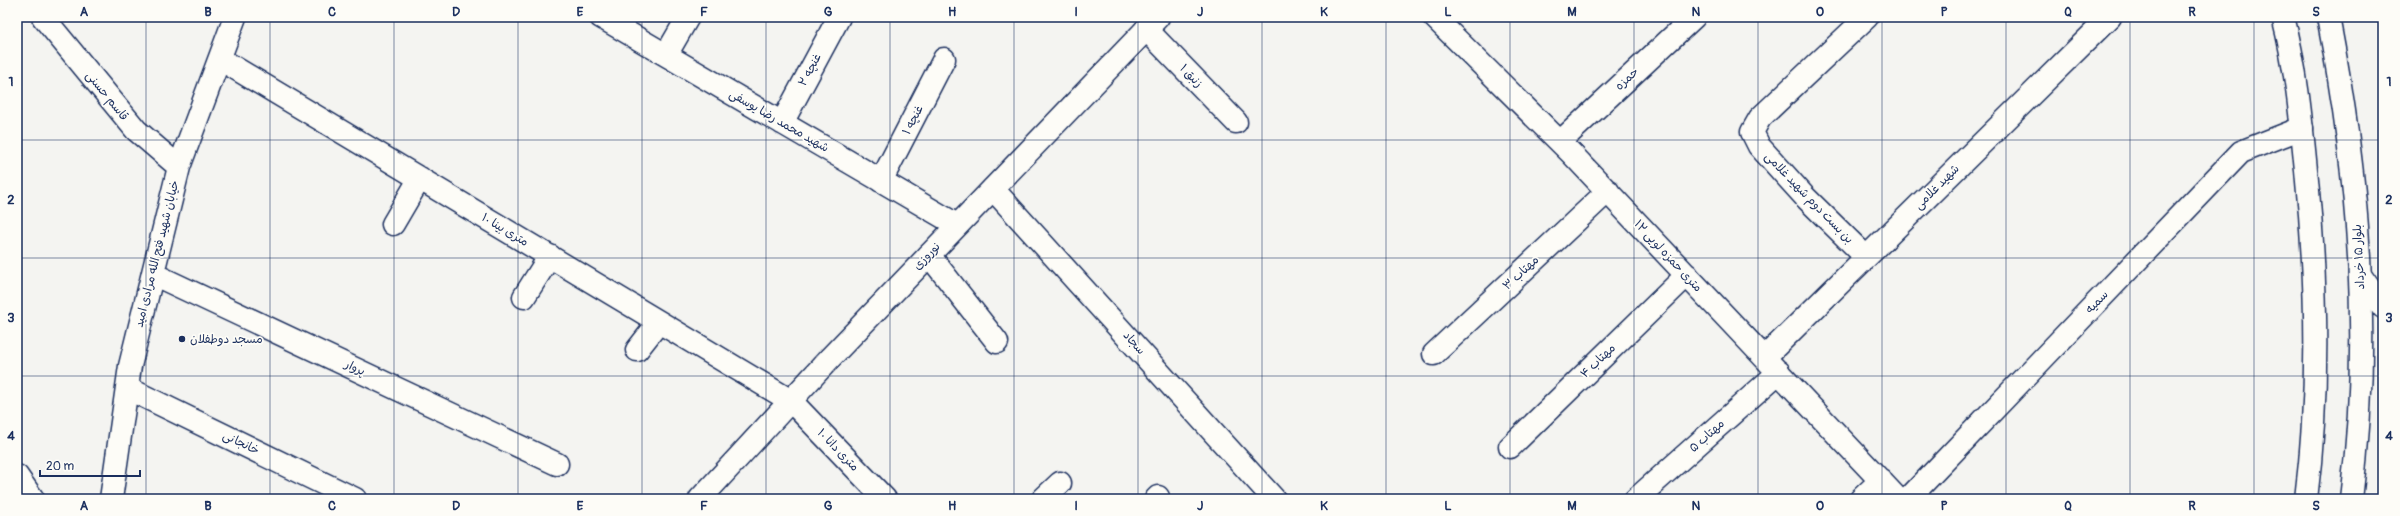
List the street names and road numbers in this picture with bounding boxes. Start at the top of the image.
street label: غنچه ۲ [795,51,825,89]
street label: زنبق ۱ [1176,61,1206,91]
street label: حمزه [1612,64,1642,94]
street label: قاسم حسنی [82,68,132,124]
street label: شهید محمد رضا یوسفی [727,86,831,156]
street label: غنچه ۱ [899,103,927,137]
street label: بن بست دوم شهید غلامی [1761,149,1857,248]
street label: شهید غلامی [1911,161,1963,213]
street label: خیابان شهید فتح الله مرادی امید [131,179,184,329]
street label: ۱۰ متری بینا [479,210,531,250]
street label: ۱۲ متری حمزه لویی [1631,217,1705,295]
street label: بلوار ۱۵ خرداد [2350,224,2368,290]
street label: نوروزی [910,239,944,273]
street label: مهتاب ۳ [1500,253,1542,293]
street label: سمیه [2082,287,2112,317]
street label: سجاد [1120,328,1148,358]
street label: مهتاب ۴ [1577,341,1619,381]
street label: پروار [341,356,368,379]
street label: مهتاب ۵ [1686,416,1728,456]
street label: ۱۰ متری دانا [814,425,862,475]
street label: خانجانی [220,428,262,458]

